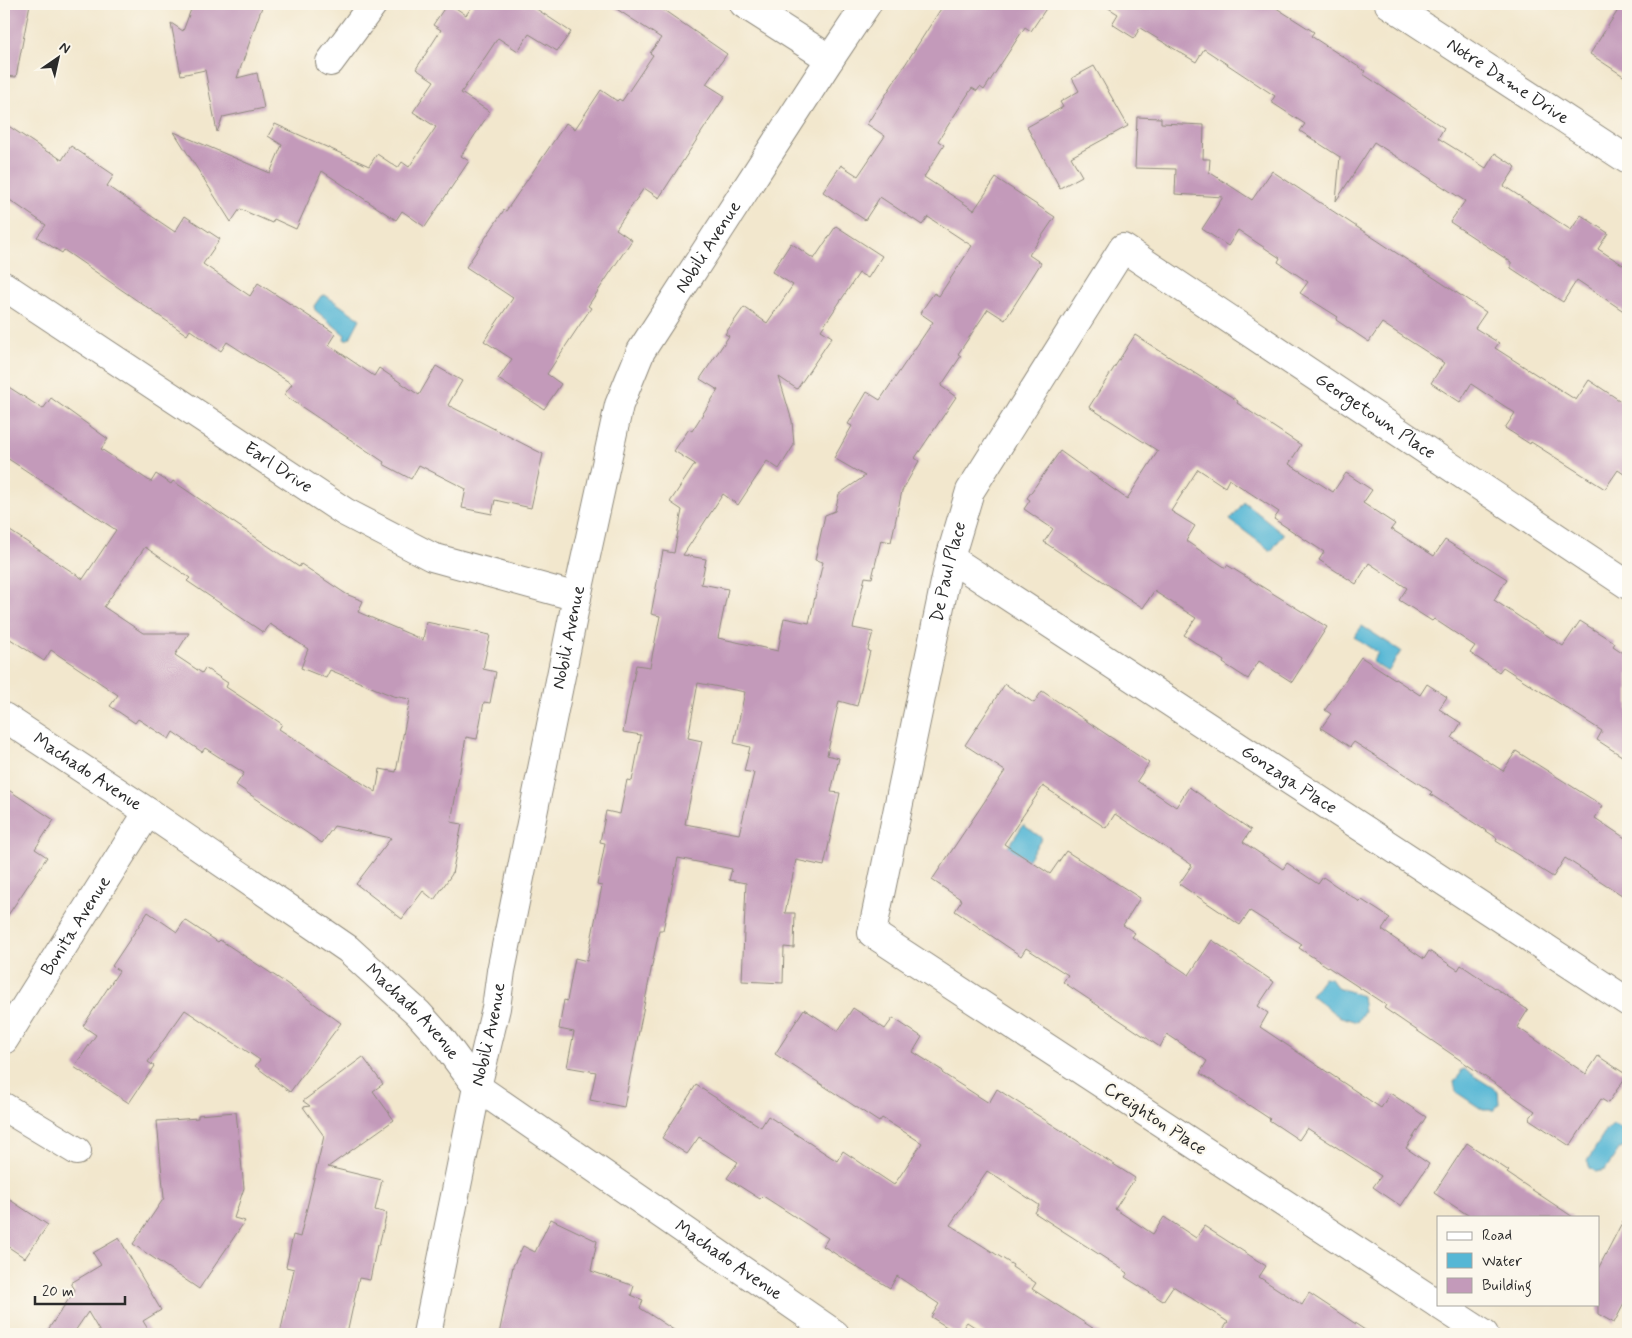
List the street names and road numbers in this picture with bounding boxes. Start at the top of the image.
street label: Notre Dame Drive [1442,33,1574,130]
street label: Nobili Avenue [670,196,747,298]
street label: Georgetown Place [1310,367,1440,465]
street label: Earl Drive [239,436,317,499]
street label: De Paul Place [925,519,972,624]
street label: Nobili Avenue [547,583,591,691]
street label: Machado Avenue [28,727,147,817]
street label: Gonzaga Place [1236,740,1342,820]
street label: Bonita Avenue [36,871,117,980]
street label: Machado Avenue [360,958,465,1065]
street label: Nobili Avenue [466,981,511,1089]
street label: Creighton Place [1099,1077,1211,1161]
street label: Machado Avenue [670,1215,787,1306]

